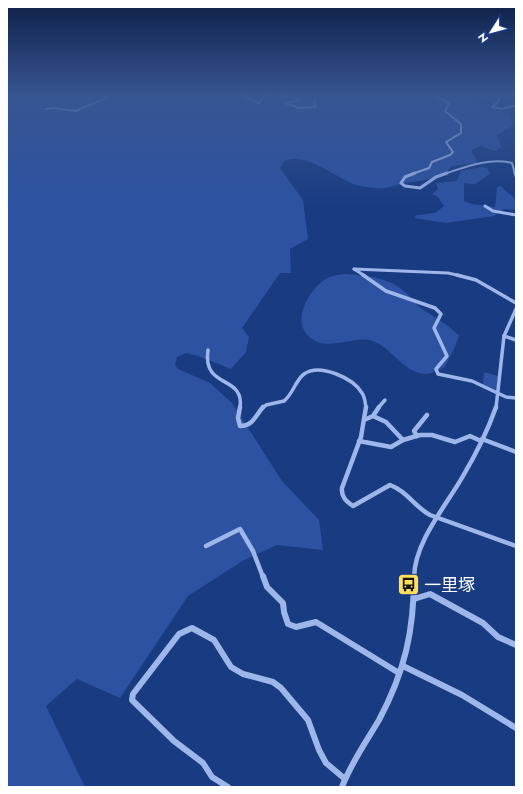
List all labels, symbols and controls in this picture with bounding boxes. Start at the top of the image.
north arrow [471,12,511,52]
text: N [474,30,492,46]
bus stop icon: 一里塚 [396,572,422,598]
place label: 一里塚 [424,573,475,597]

